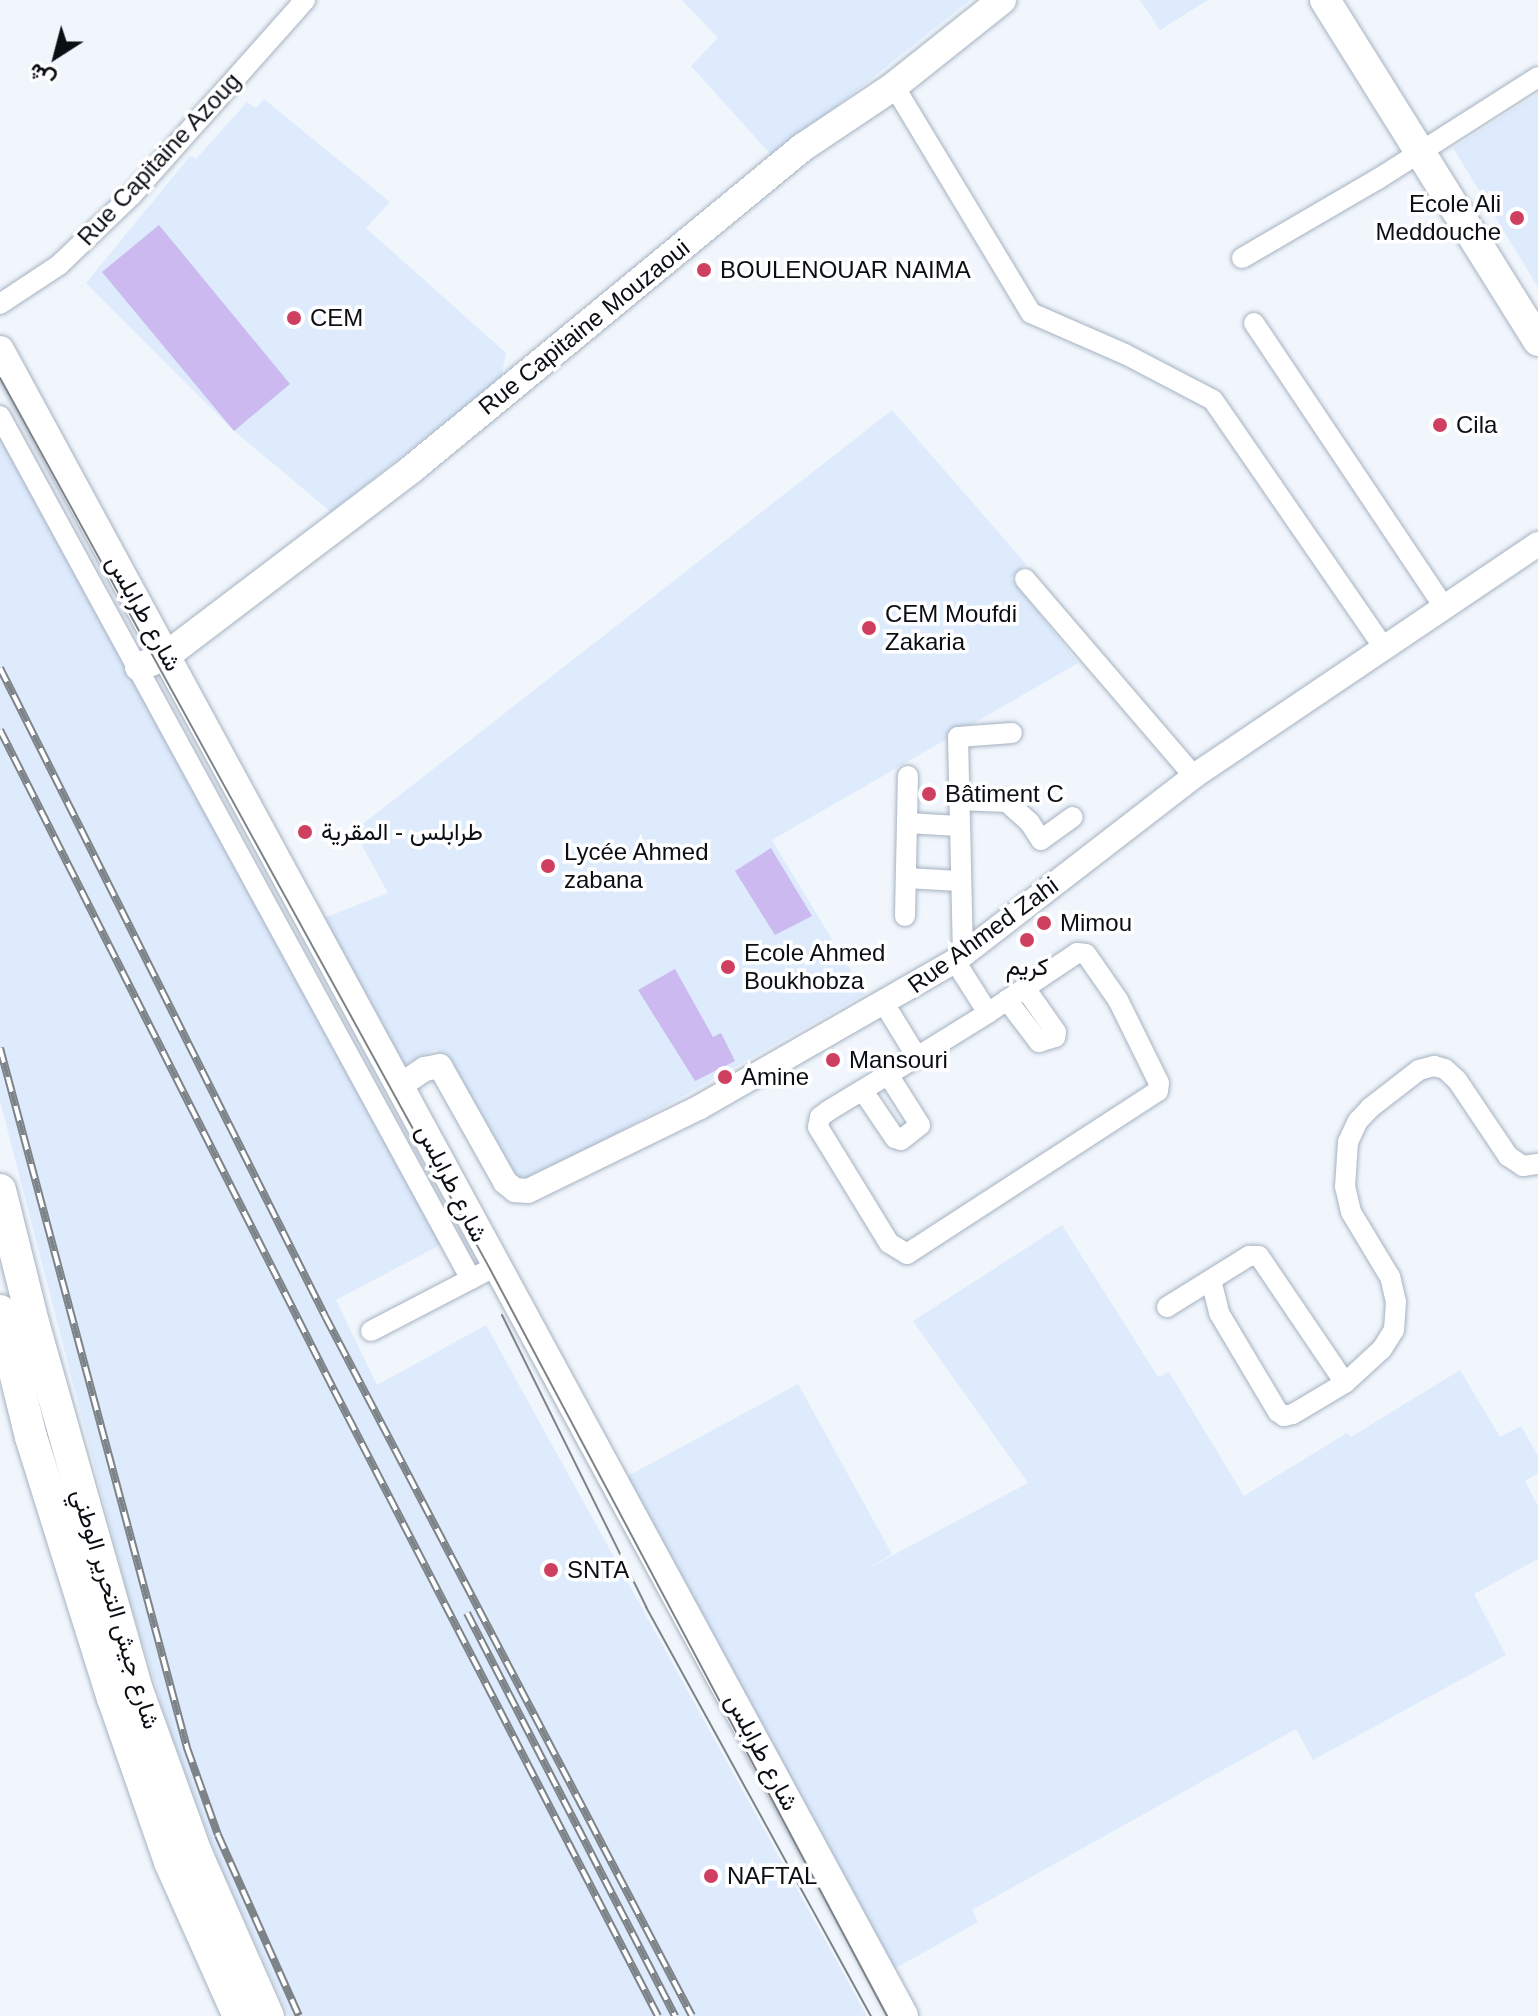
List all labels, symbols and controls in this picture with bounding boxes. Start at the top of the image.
north arrow [16,16,96,96]
text: ش [24,58,60,94]
street label: Rue Capitaine Azoug [71,66,247,252]
place label: Ecole Ali Meddouche [1376,190,1501,246]
marker: Ecole Ali Meddouche [1508,209,1526,227]
street label: Rue Capitaine Mouzaoui [473,233,695,421]
place label: BOULENOUAR NAIMA [720,256,971,284]
marker: BOULENOUAR NAIMA [695,261,713,279]
place label: CEM [310,304,363,332]
marker: CEM [285,309,303,327]
place label: Cila [1456,411,1497,439]
marker: Cila [1431,416,1449,434]
street label: شارع طرابلس [100,550,188,676]
place label: CEM Moufdi Zakaria [885,600,1017,656]
marker: CEM Moufdi Zakaria [860,619,878,637]
place label: Bâtiment C [945,780,1064,808]
marker: Bâtiment C [920,785,938,803]
place label: طرابلس - المقرية [321,818,483,846]
marker: طرابلس - المقرية [296,823,314,841]
place label: Lycée Ahmed zabana [564,838,710,894]
marker: Lycée Ahmed zabana [539,857,557,875]
street label: Rue Ahmed Zahi [902,870,1064,1000]
place label: Mimou [1060,909,1132,937]
marker: Mimou [1035,914,1053,932]
marker: كريم [1018,931,1036,949]
place label: Ecole Ahmed Boukhobza [744,939,887,995]
place label: كريم [1006,953,1048,981]
marker: Ecole Ahmed Boukhobza [719,958,737,976]
place label: Mansouri [849,1046,948,1074]
marker: Mansouri [824,1051,842,1069]
place label: Amine [741,1063,809,1091]
marker: Amine [716,1068,734,1086]
street label: شارع طرابلس [410,1119,494,1247]
street label: شارع جيش التحرير الوطني [66,1486,166,1732]
place label: SNTA [567,1556,629,1584]
marker: SNTA [542,1561,560,1579]
street label: شارع طرابلس [719,1689,805,1815]
place label: NAFTAL [727,1862,817,1890]
marker: NAFTAL [702,1867,720,1885]

